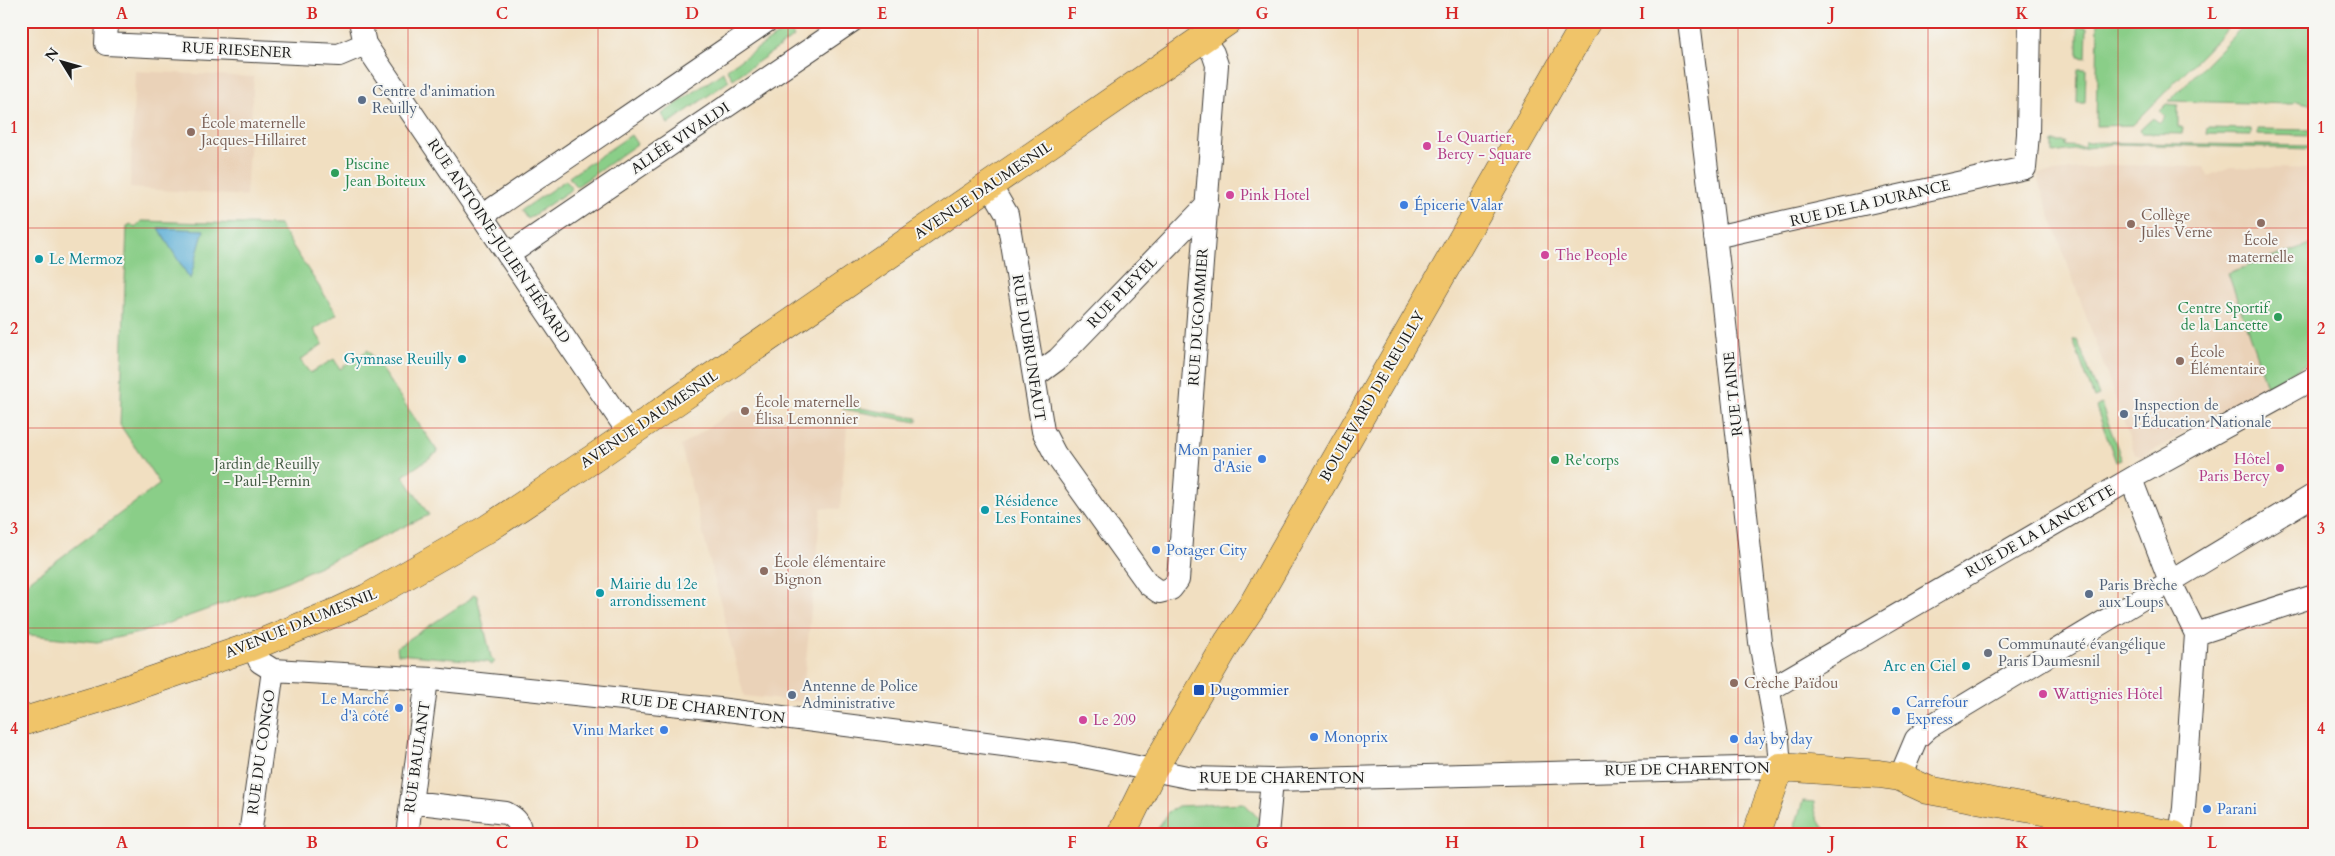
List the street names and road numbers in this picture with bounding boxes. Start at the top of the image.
street label: RUE RIESENER [182,37,293,63]
street label: ALLÉE VIVALDI [626,97,734,179]
street label: RUE ANTOINE-JULIEN HÉNARD [423,135,575,347]
street label: AVENUE DAUMESNIL [910,136,1057,244]
street label: RUE DE LA DURANCE [1788,175,1952,231]
street label: RUE DUGOMMIER [1183,247,1213,387]
street label: RUE PLEYEL [1083,251,1162,332]
street label: RUE DUBRUNFAUT [1008,273,1050,423]
street label: BOULEVARD DE REUILLY [1315,306,1430,485]
street label: RUE TAINE [1719,351,1747,437]
street label: AVENUE DAUMESNIL [576,365,723,473]
street label: RUE DE LA LANCETTE [1962,480,2118,582]
street label: AVENUE DAUMESNIL [222,583,381,663]
street label: RUE DU CONGO [242,688,280,816]
street label: RUE DE CHARENTON [620,688,786,728]
street label: RUE BAULANT [399,700,435,814]
street label: RUE DE CHARENTON [1604,758,1770,780]
street label: RUE DE CHARENTON [1199,768,1365,788]

